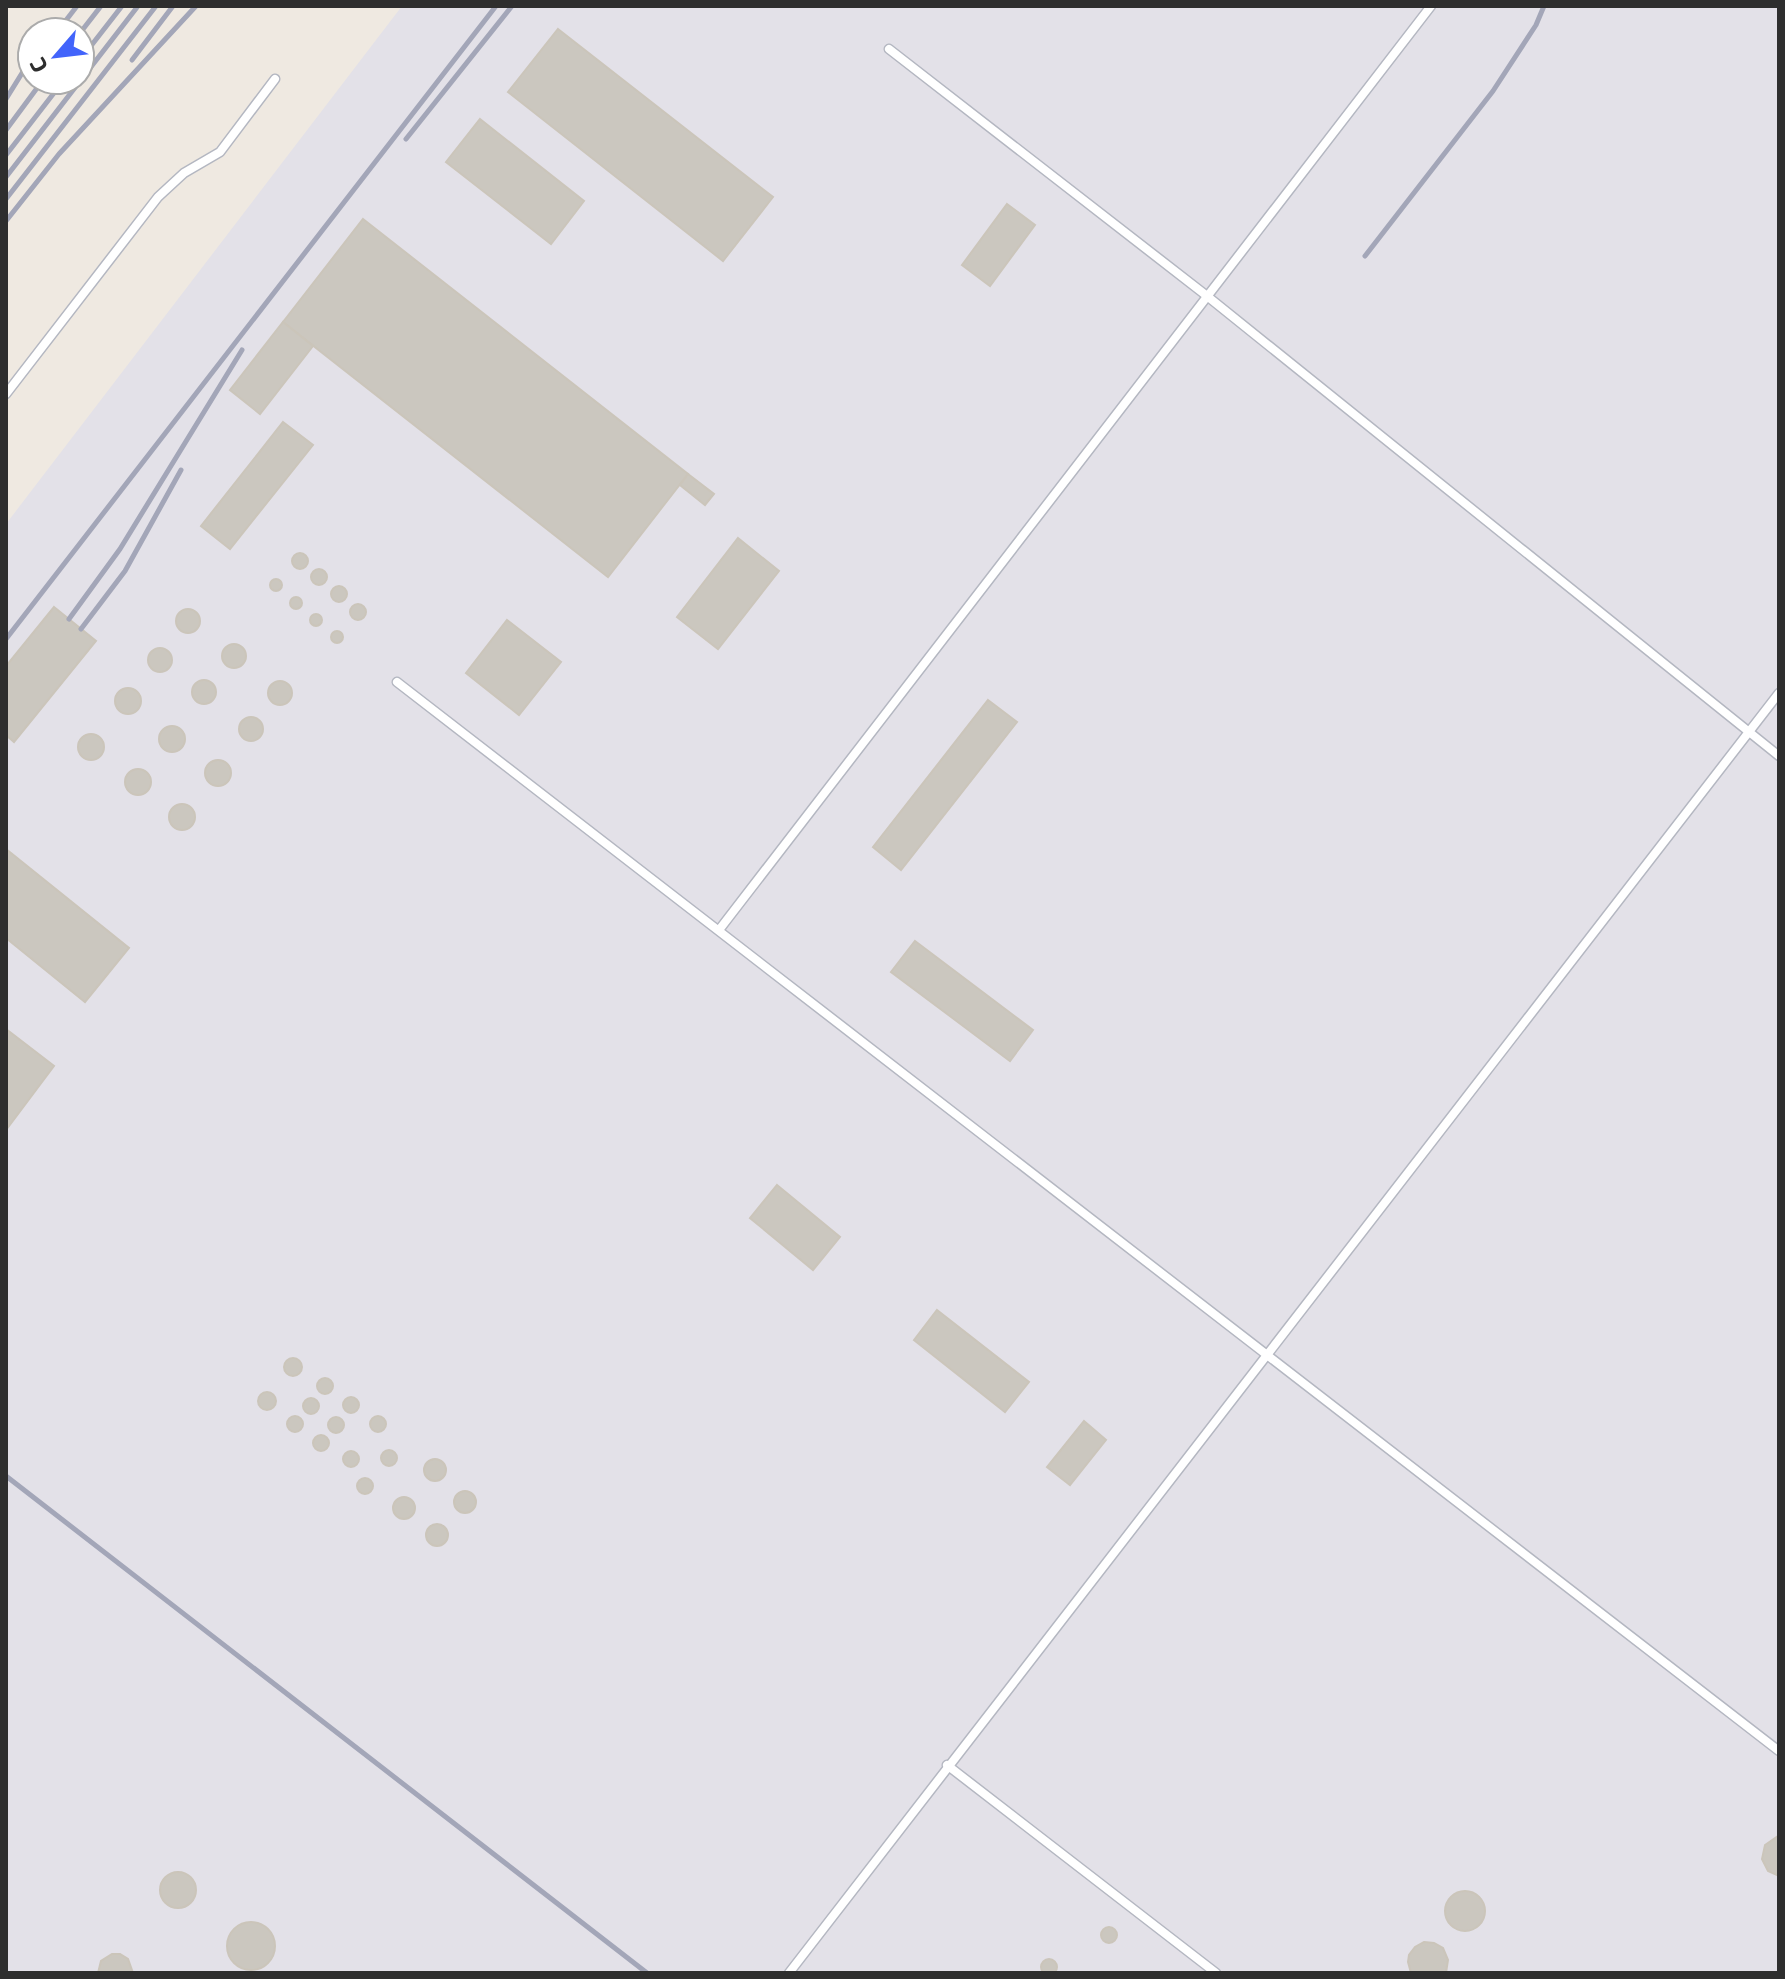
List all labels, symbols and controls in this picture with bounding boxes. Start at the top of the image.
north arrow [16,16,96,96]
text: С [23,54,52,78]

